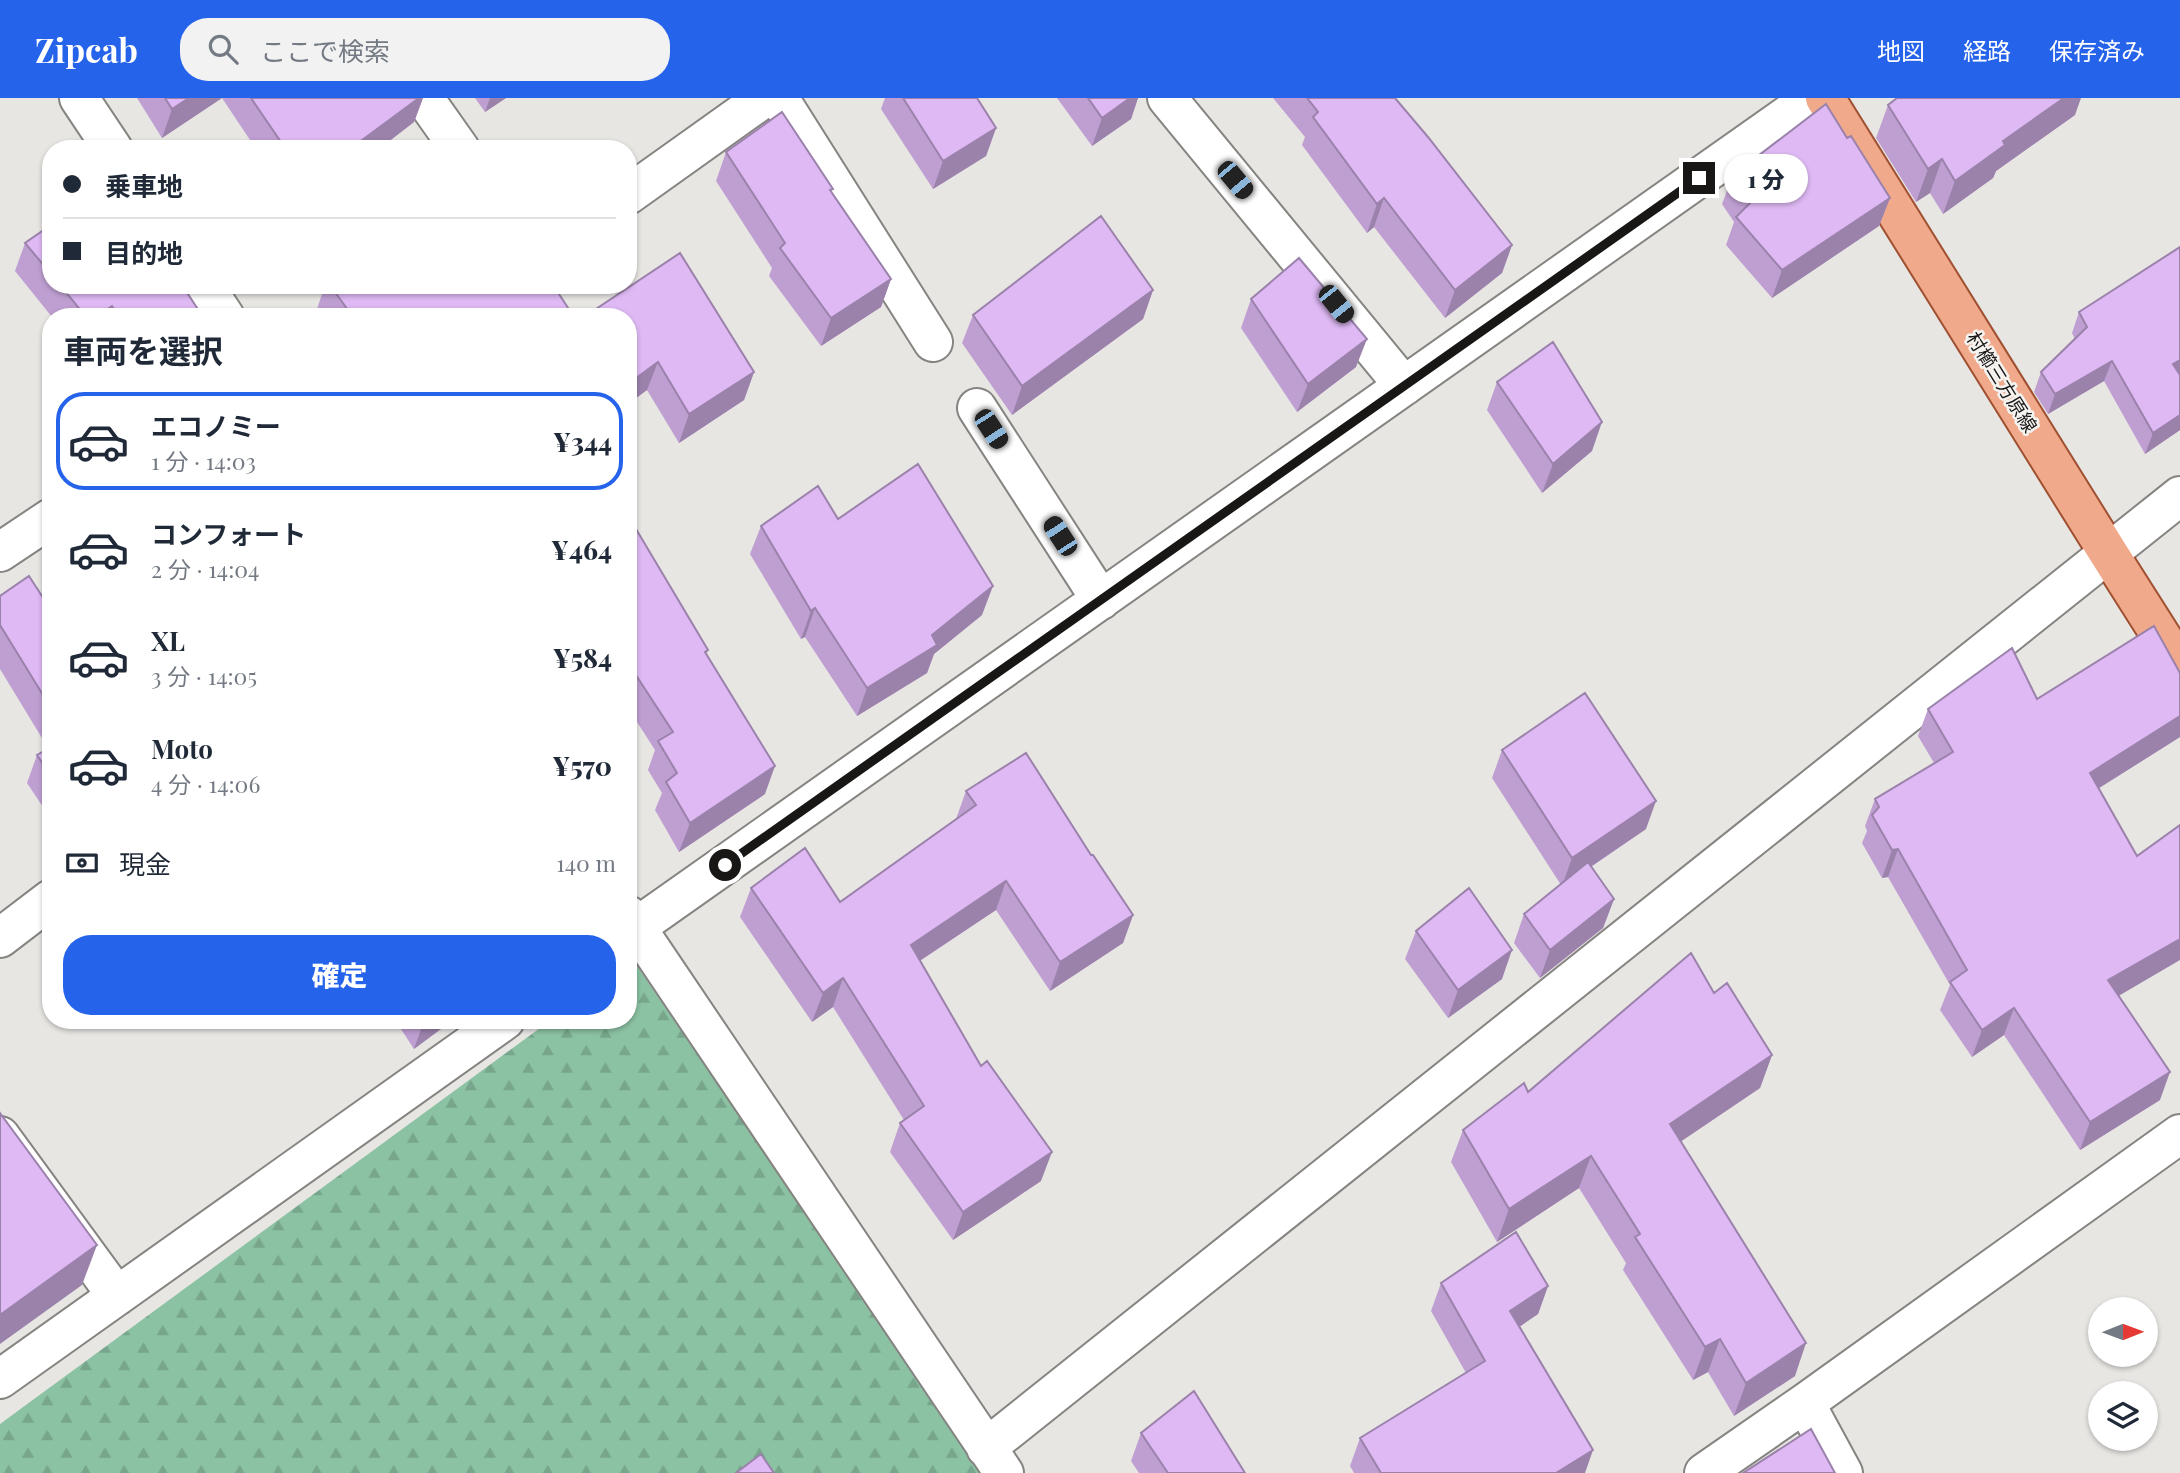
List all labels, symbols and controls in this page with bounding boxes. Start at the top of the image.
search box [180,18,670,81]
text: Zipcab [35,27,138,71]
icon: search [204,30,242,68]
text: ここで検索 [260,33,390,68]
text: 地図 [1877,34,1925,66]
text: 経路 [1963,34,2011,66]
text: 保存済み [2049,34,2145,66]
callout: 1 分 [1724,154,1808,202]
car [1214,157,1257,203]
route end [1683,162,1715,194]
text: 1 分 [1747,163,1785,194]
text: 乗車地 [105,168,183,203]
text: 目的地 [105,235,183,270]
car [1315,281,1358,327]
street label: 村櫛三方原線 [1962,326,2044,437]
text: 車両を選択 [63,328,223,371]
car [971,406,1012,452]
text: エコノミー [151,408,281,443]
icon: car [67,410,130,473]
text: ¥344 [553,424,612,459]
text: 1 分 · 14:03 [151,445,256,476]
car [1040,513,1081,559]
text: コンフォート [151,516,306,551]
icon: car [67,518,130,581]
text: ¥464 [551,532,612,567]
text: 2 分 · 14:04 [151,553,259,584]
text: XL [151,623,185,658]
icon: car [67,626,130,689]
text: ¥584 [553,640,612,675]
text: 3 分 · 14:05 [151,660,257,691]
text: Moto [151,731,213,766]
icon: car [67,734,130,797]
text: ¥570 [552,748,612,783]
text: 4 分 · 14:06 [151,768,260,799]
icon: cash [63,844,101,882]
text: 現金 [119,846,171,881]
text: 140 m [556,847,616,878]
route start [709,849,741,881]
button: 確定 [63,935,616,1015]
north arrow [2088,1297,2158,1367]
map controls [2088,1297,2158,1451]
button: layers [2088,1381,2158,1451]

